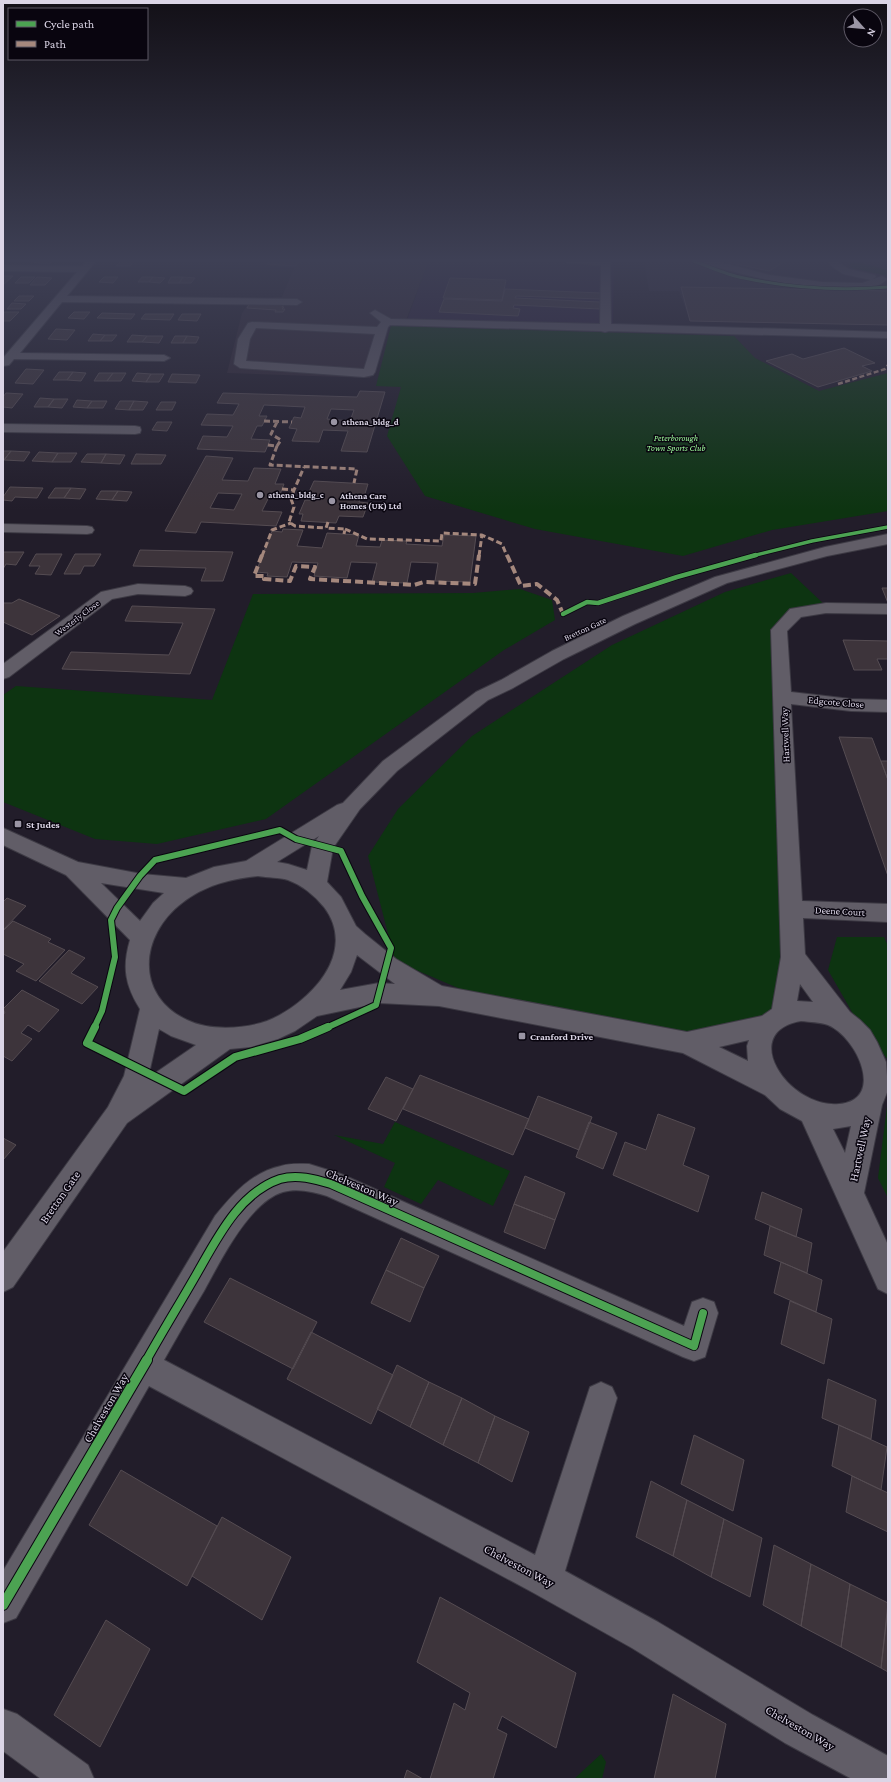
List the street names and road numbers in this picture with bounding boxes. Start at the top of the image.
street label: Westerly Close [53,598,101,638]
street label: Bretton Gate [562,615,608,643]
street label: Edgcote Close [808,694,865,710]
street label: Hartwell Way [779,707,791,763]
street label: Deene Court [815,904,866,918]
street label: Hartwell Way [846,1115,874,1183]
street label: Chelveston Way [324,1165,401,1209]
street label: Bretton Gate [37,1168,83,1226]
street label: Chelveston Way [81,1371,132,1445]
street label: Chelveston Way [482,1542,557,1591]
street label: Chelveston Way [763,1703,837,1754]

